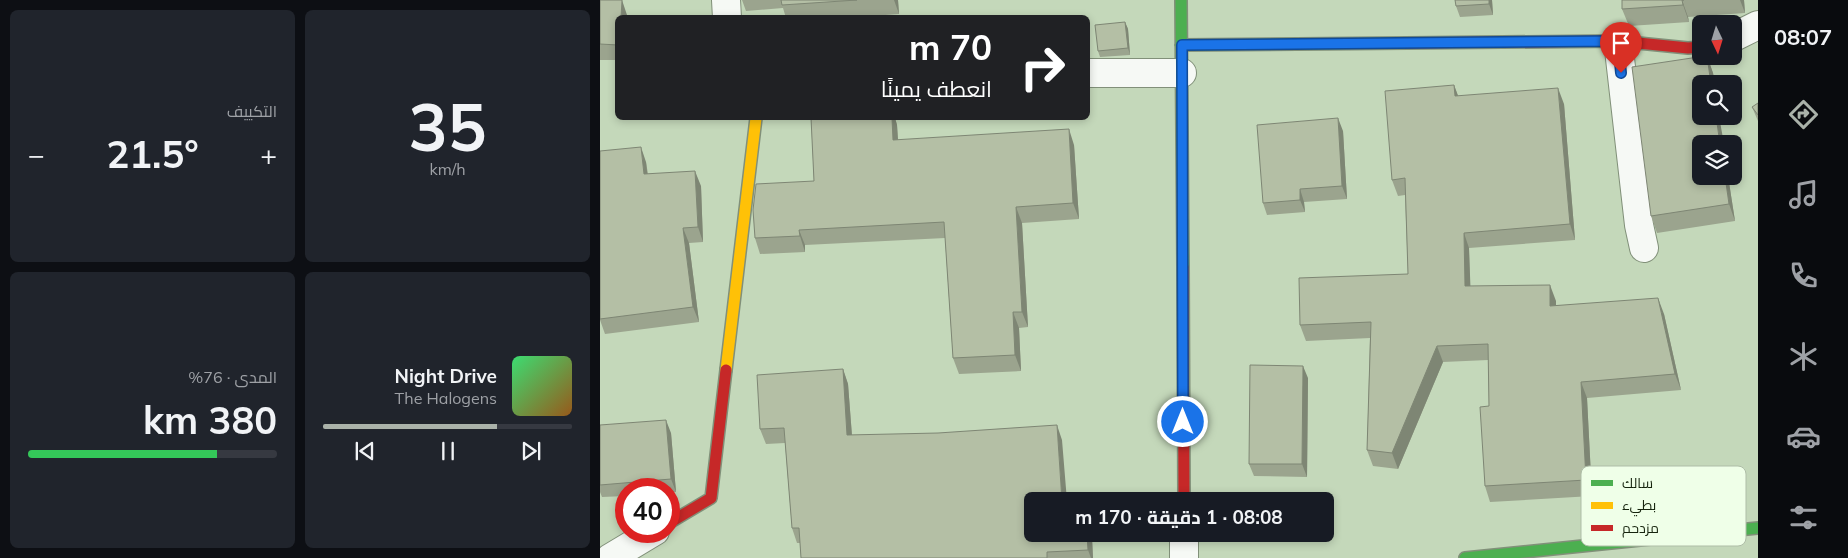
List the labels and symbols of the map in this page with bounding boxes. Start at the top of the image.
north arrow [1692,15,1742,65]
pin [1600,22,1642,73]
position arrow [1156,395,1208,447]
legend [1581,466,1746,546]
text: سالك [1622,474,1653,492]
speed limit sign: 40 [615,478,680,543]
text: بطيء [1622,496,1656,517]
text: مزدحم [1622,519,1659,538]

